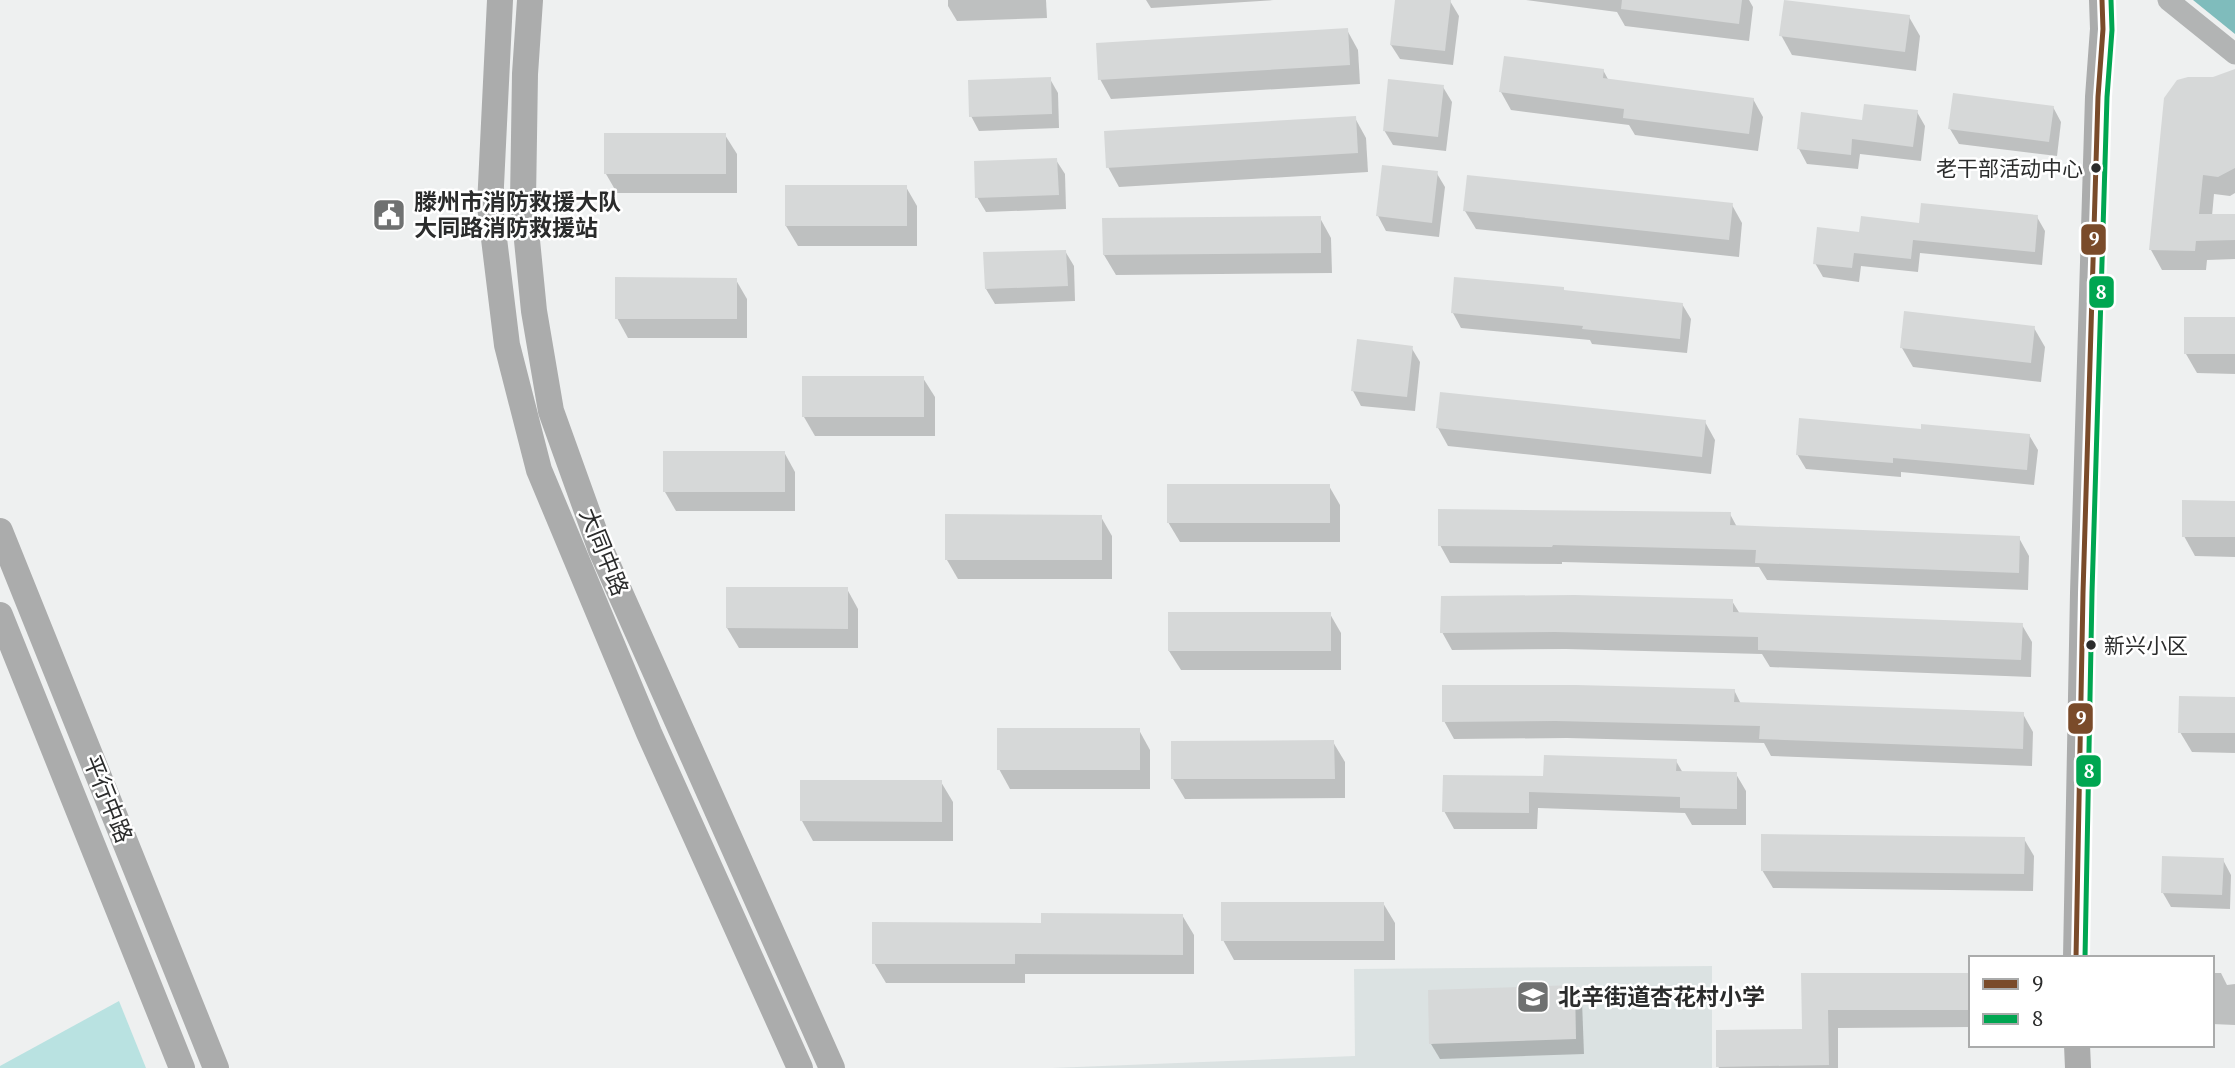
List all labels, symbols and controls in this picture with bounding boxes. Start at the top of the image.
place label: 老干部活动中心 [1936,154,2083,182]
marker: 老干部活动中心 [2089,161,2103,175]
place label: 滕州市消防救援大队 大同路消防救援站 [414,186,621,243]
public building icon: 滕州市消防救援大队 大同路消防救援站 [370,196,408,234]
line badge: 9 [2080,223,2107,256]
text: 9 [2089,226,2100,251]
line badge: 8 [2088,275,2115,309]
text: 8 [2096,279,2107,304]
street label: 大同中路 [573,503,636,600]
place label: 新兴小区 [2104,631,2188,659]
marker: 新兴小区 [2084,638,2098,652]
line badge: 9 [2067,702,2094,735]
text: 9 [2076,705,2087,730]
street label: 平行中路 [77,750,140,847]
line badge: 8 [2075,754,2102,788]
text: 8 [2084,758,2095,783]
legend [1969,956,2214,1047]
text: 9 [2032,969,2043,997]
school or university icon: 北辛街道杏花村小学 [1514,978,1552,1016]
place label: 北辛街道杏花村小学 [1558,981,1765,1012]
text: 8 [2032,1004,2043,1032]

